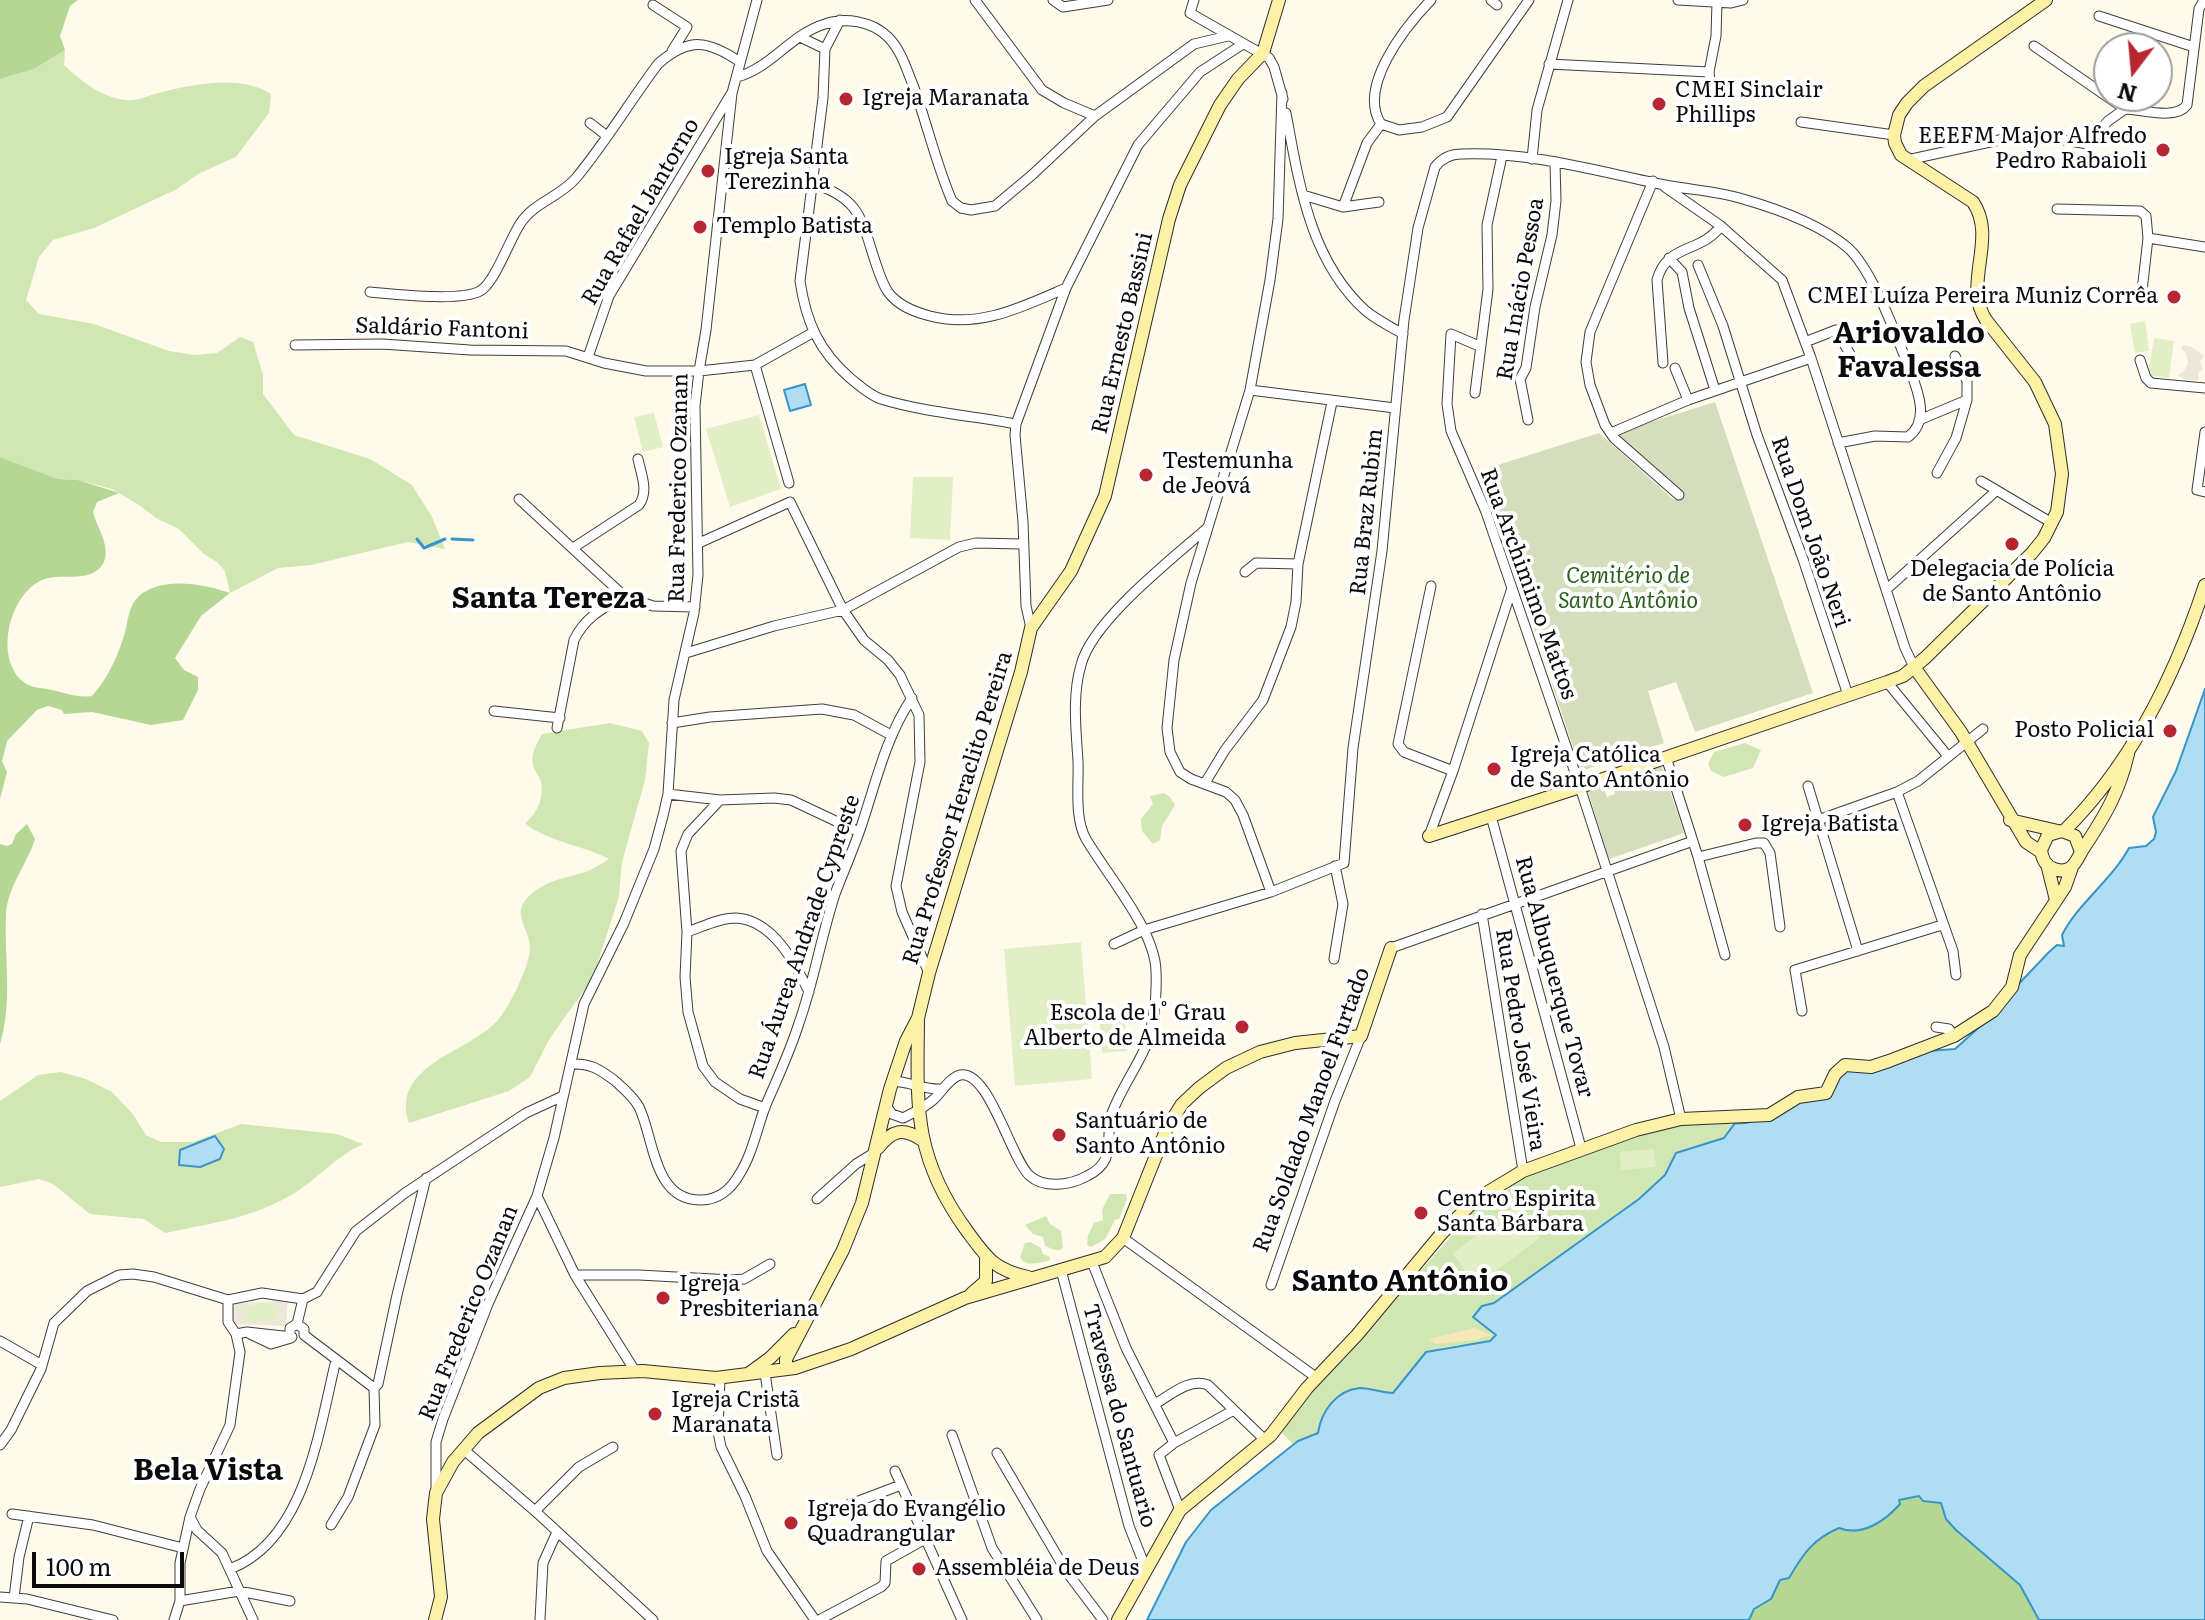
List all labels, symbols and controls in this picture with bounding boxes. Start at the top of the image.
north arrow [2093,32,2173,112]
text: N [2113,75,2140,112]
place label: CMEI Sinclair Phillips [1675,78,1823,130]
place label: Igreja Maranata [862,86,1029,112]
marker: Igreja Maranata [837,90,855,108]
marker: CMEI Sinclair Phillips [1650,95,1668,113]
street label: Rua Rafael Jantorno [577,114,705,310]
place label: EEEFM Major Alfredo Pedro Rabaioli [1918,124,2147,176]
marker: EEEFM Major Alfredo Pedro Rabaioli [2154,141,2172,159]
place label: Igreja Santa Terezinha [724,145,849,196]
marker: Igreja Santa Terezinha [699,162,717,180]
street label: Rua Inácio Pessoa [1492,196,1550,382]
place label: Templo Batista [716,214,873,240]
marker: Templo Batista [691,218,709,236]
street label: Rua Ernesto Bassini [1087,230,1159,436]
place label: CMEI Luíza Pereira Muniz Corrêa [1807,284,2158,310]
marker: CMEI Luíza Pereira Muniz Corrêa [2165,288,2183,306]
street label: Saldário Fantoni [355,313,529,345]
district label: Ariovaldo Favalessa [1833,316,1985,386]
street label: Rua Frederico Ozanan [664,373,694,603]
street label: Rua Braz Rubim [1345,427,1389,597]
street label: Rua Dom João Neri [1765,433,1855,631]
place label: Testemunha de Jeová [1162,449,1293,500]
street label: Rua Archimimo Mattos [1474,465,1582,703]
marker: Testemunha de Jeová [1137,466,1155,484]
marker: Delegacia de Polícia de Santo Antônio [2003,535,2021,553]
place label: Delegacia de Polícia de Santo Antônio [1910,557,2114,608]
park label: Cemitério de Santo Antônio [1558,564,1698,616]
district label: Santa Tereza [452,581,646,617]
street label: Rua Professor Heraclito Pereira [898,648,1018,968]
place label: Posto Policial [2014,718,2154,744]
marker: Posto Policial [2161,722,2179,740]
place label: Igreja Católica de Santo Antônio [1510,743,1689,794]
marker: Igreja Católica de Santo Antônio [1485,760,1503,778]
street label: Rua Áurea Andrade Cypreste [744,791,866,1083]
place label: Igreja Batista [1761,812,1899,838]
marker: Igreja Batista [1736,816,1754,834]
street label: Rua Albuquerque Tovar [1509,853,1599,1101]
street label: Rua Pedro José Vieira [1489,927,1551,1153]
street label: Rua Soldado Manoel Furtado [1248,964,1376,1256]
place label: Escola de 1˚ Grau Alberto de Almeida [1024,1001,1226,1052]
marker: Escola de 1˚ Grau Alberto de Almeida [1233,1018,1251,1036]
place label: Santuário de Santo Antônio [1075,1109,1225,1160]
marker: Santuário de Santo Antônio [1050,1126,1068,1144]
place label: Centro Espirita Santa Bárbara [1437,1187,1596,1238]
street label: Rua Frederico Ozanan [414,1201,524,1425]
marker: Centro Espirita Santa Bárbara [1412,1204,1430,1222]
district label: Santo Antônio [1292,1264,1508,1300]
place label: Igreja Presbiteriana [679,1272,819,1324]
marker: Igreja Presbiteriana [654,1289,672,1307]
street label: Travessa do Santuario [1076,1301,1162,1531]
place label: Igreja Cristã Maranata [671,1388,800,1440]
marker: Igreja Cristã Maranata [646,1405,664,1423]
district label: Bela Vista [133,1453,283,1489]
place label: Igreja do Evangélio Quadrangular [807,1497,1006,1548]
marker: Igreja do Evangélio Quadrangular [782,1514,800,1532]
scale bar [36,1536,188,1586]
text: 100 m [46,1548,112,1583]
place label: Assembléia de Deus [935,1556,1139,1582]
marker: Assembléia de Deus [910,1560,928,1578]

